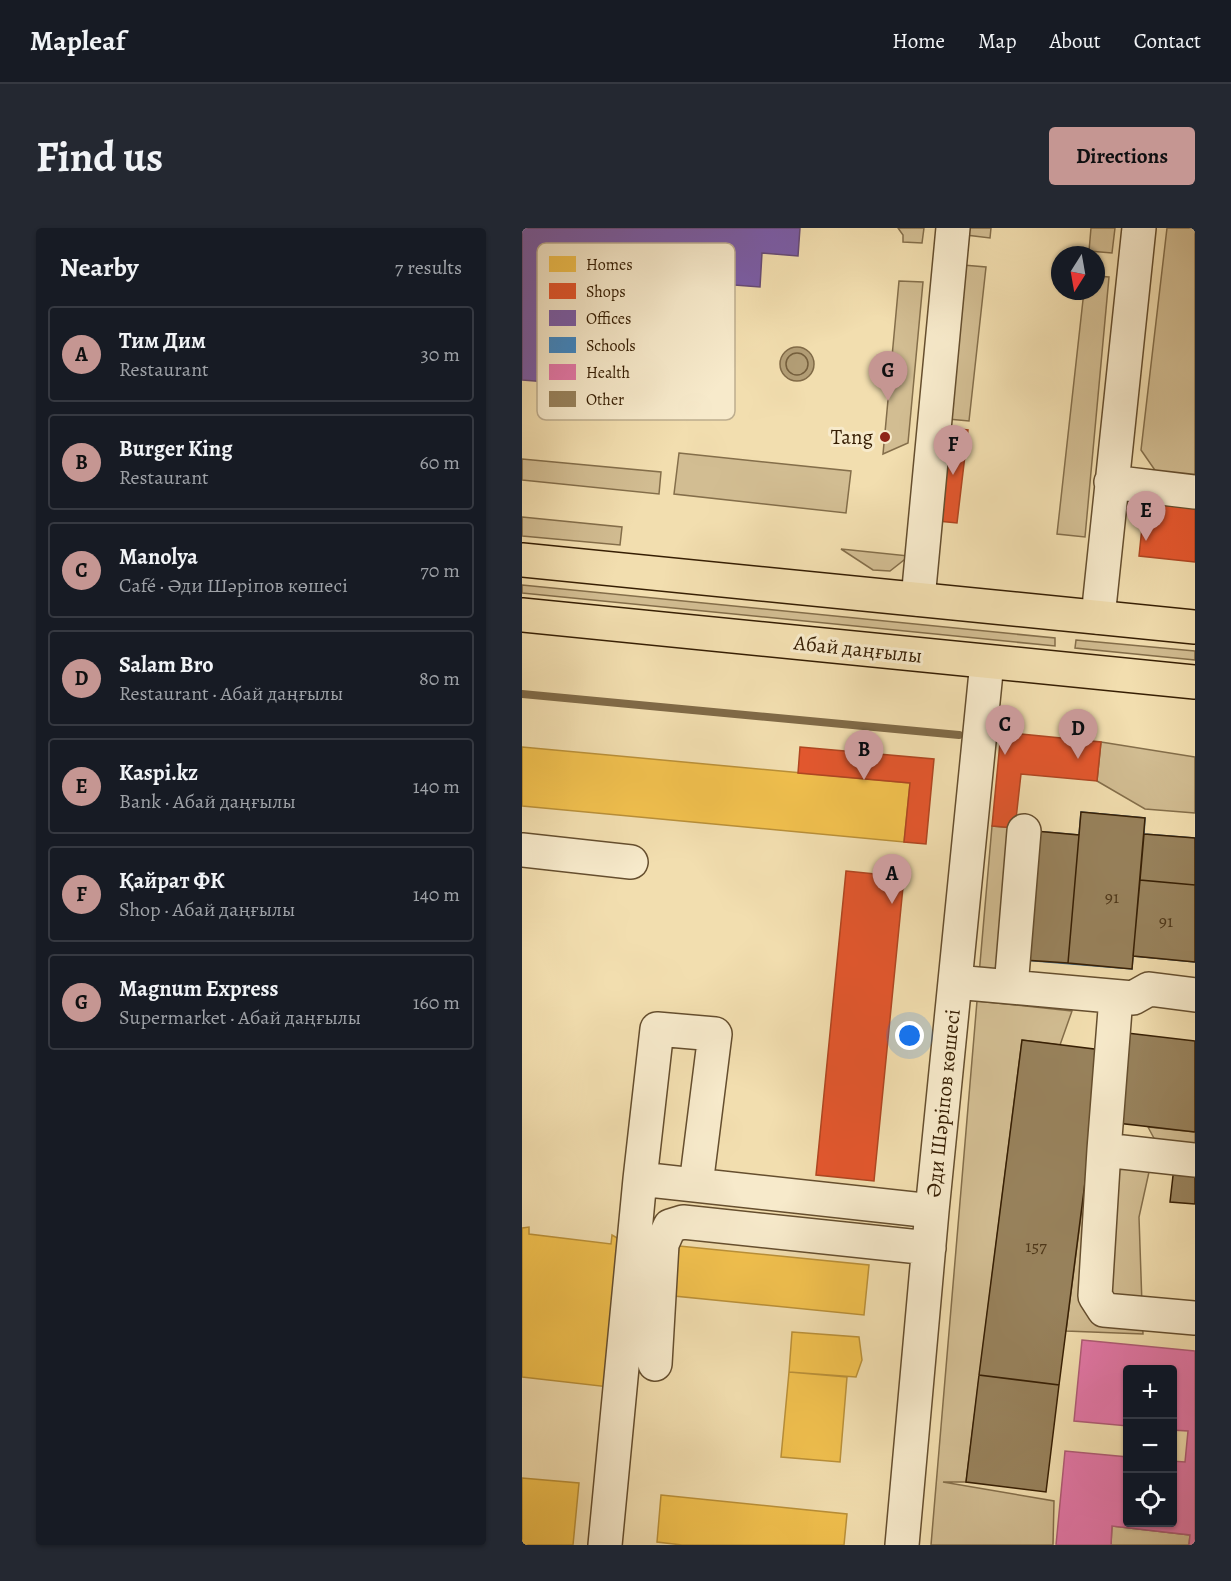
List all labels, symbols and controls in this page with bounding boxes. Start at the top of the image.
text: Mapleaf [30,22,125,60]
text: Home [892,27,945,55]
text: Map [978,27,1016,55]
text: About [1049,27,1101,55]
text: Contact [1134,27,1201,55]
button: Directions [1049,127,1195,185]
text: Find us [36,128,163,185]
legend [537,243,735,420]
north arrow [1051,246,1105,300]
text: Nearby [60,250,139,285]
text: 7 results [395,254,462,281]
text: Homes [586,254,633,276]
text: Shops [586,281,626,303]
text: Offices [586,308,631,330]
text: Тим Дим [119,326,206,356]
text: Schools [586,335,636,357]
text: A [75,341,88,368]
text: 30 m [420,341,460,368]
pin: G [868,352,908,401]
text: Restaurant [119,356,209,383]
text: Health [586,362,631,384]
text: Other [586,389,624,411]
place label: Tang [831,423,873,451]
pin: F [934,426,972,475]
marker: Tang [878,430,892,444]
text: Burger King [119,434,232,464]
text: B [75,449,88,476]
text: 60 m [420,449,460,476]
text: Restaurant [119,464,209,491]
pin: E [1126,492,1166,541]
text: Manolya [119,542,198,572]
text: C [75,557,88,584]
text: 70 m [420,557,460,584]
text: Café · Әди Шәріпов көшесі [119,572,348,599]
street label: Абай даңғылы [791,628,924,670]
text: Salam Bro [119,650,214,680]
text: D [75,665,88,692]
text: 80 m [419,665,460,692]
text: Restaurant · Абай даңғылы [119,680,343,707]
pin: C [986,706,1024,755]
pin: D [1058,710,1098,759]
pin: B [844,730,884,780]
text: Kaspi.kz [119,758,198,788]
text: E [76,773,87,800]
text: 140 m [413,773,460,800]
text: Bank · Абай даңғылы [119,788,296,815]
pin: A [872,854,911,904]
text: Қайрат ФК [119,866,225,896]
text: F [76,881,87,908]
text: 140 m [413,881,460,908]
house number: 91 [1105,885,1119,909]
text: Shop · Абай даңғылы [119,896,295,923]
house number: 91 [1159,909,1173,933]
text: Magnum Express [119,974,279,1004]
text: G [75,989,88,1016]
text: 160 m [413,989,460,1016]
text: Supermarket · Абай даңғылы [119,1004,361,1031]
street label: Әди Шәріпов көшесі [919,1008,967,1198]
your location [895,1021,924,1050]
house number: 157 [1025,1234,1047,1258]
map controls [1123,1365,1177,1527]
button: + [1123,1365,1177,1419]
button: − [1123,1419,1177,1473]
button: locate [1123,1473,1177,1527]

